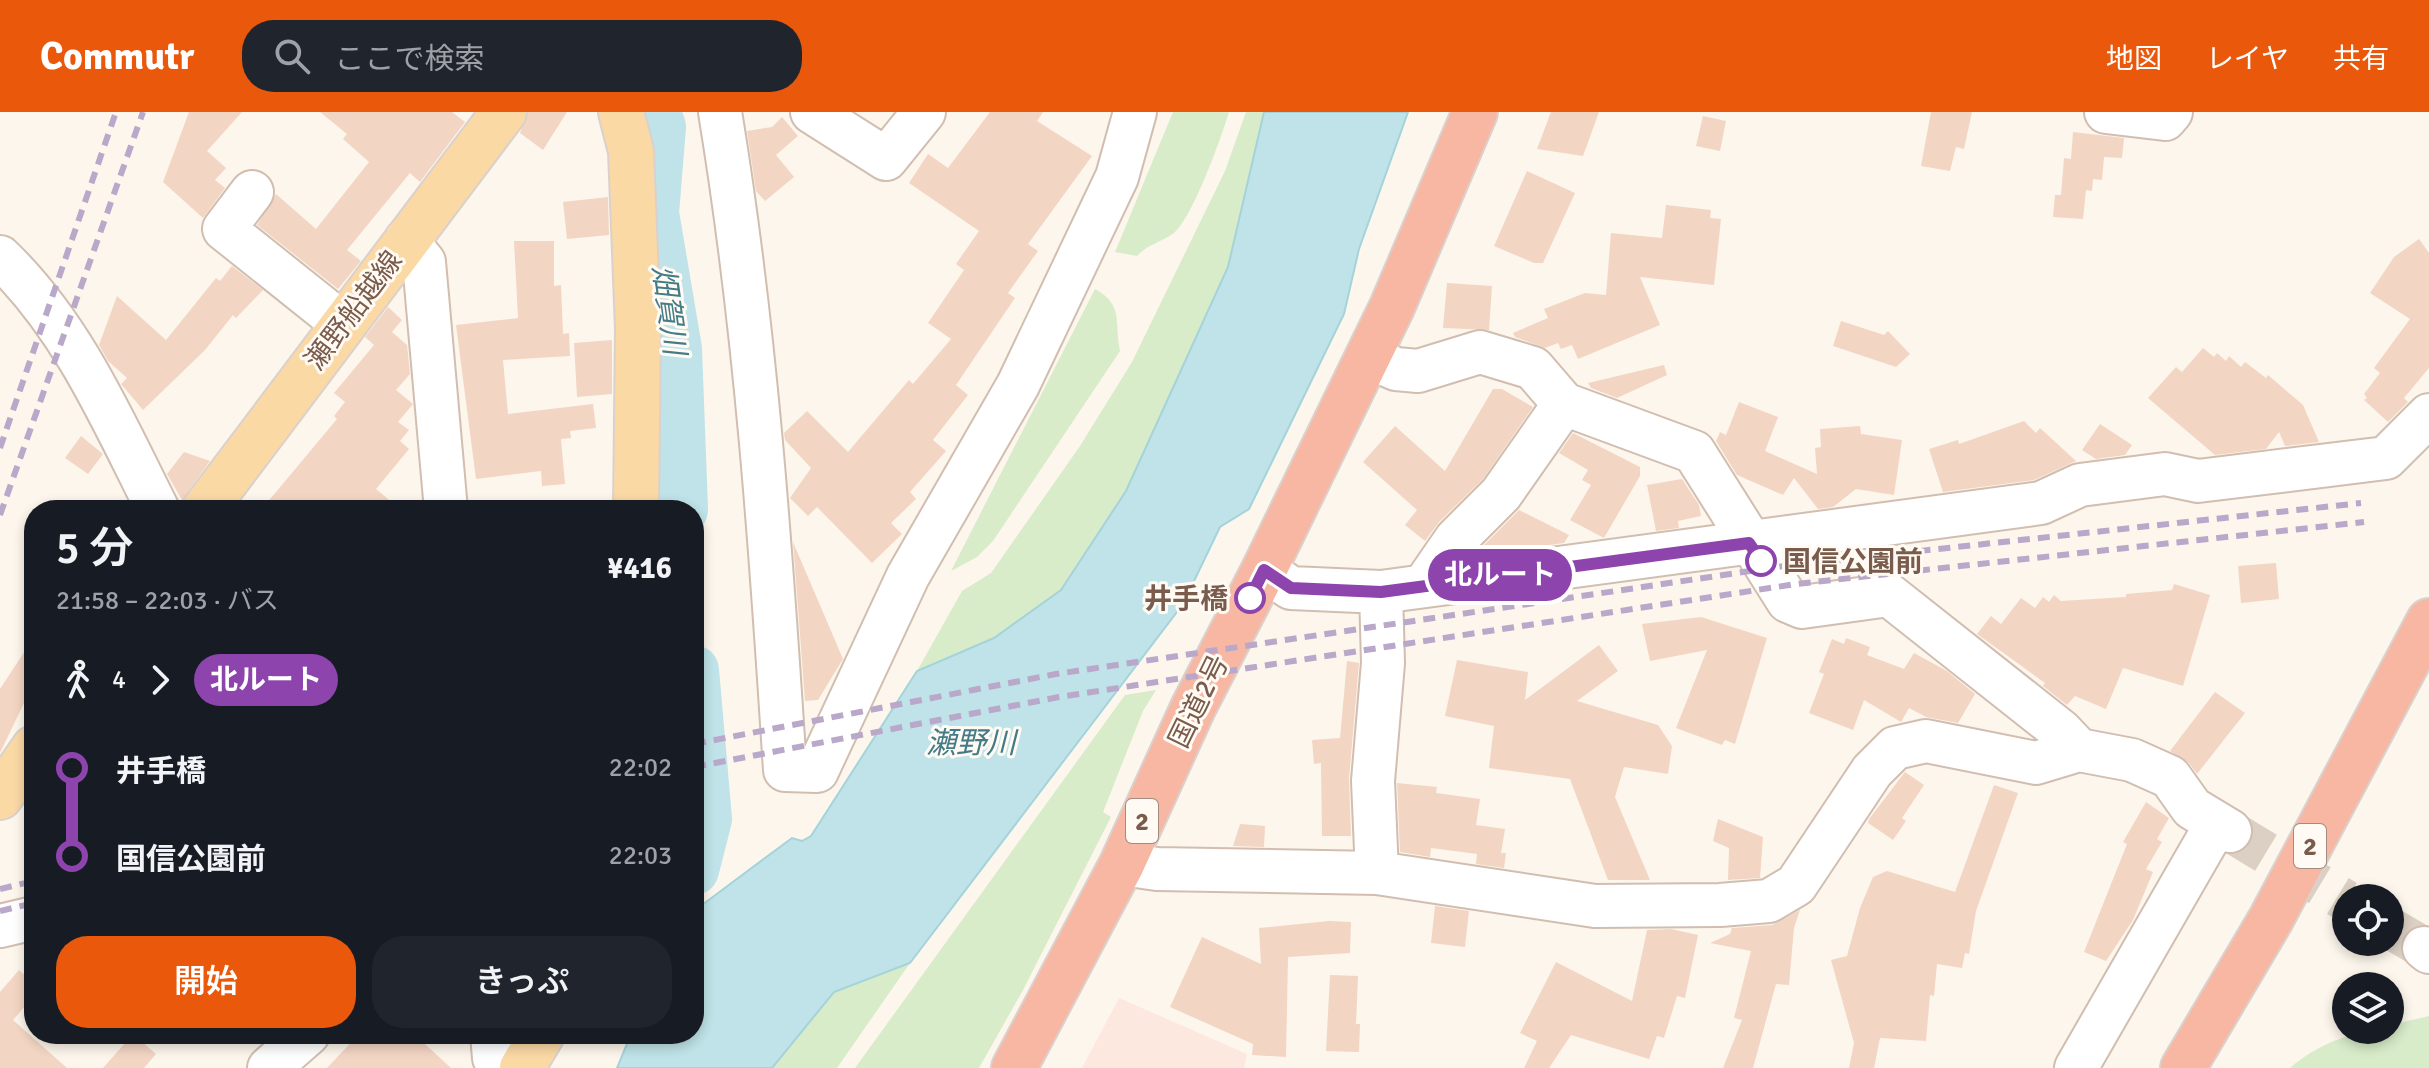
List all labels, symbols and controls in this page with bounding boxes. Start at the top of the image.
search box [242,20,802,92]
text: Commutr [40,33,194,80]
icon: search [270,34,314,78]
text: ここで検索 [334,41,484,78]
text: 地図 [2106,42,2162,76]
text: レイヤ [2206,42,2289,76]
text: 共有 [2333,42,2389,76]
street label: 瀬野船越線 [298,244,410,377]
water label: 畑賀川 [644,263,694,360]
text: 5 分 [56,522,133,576]
place label: 国信公園前 [1783,545,1923,579]
marker: 国信公園前 [1746,546,1776,576]
line badge: 北ルート [1444,549,1556,601]
text: ¥416 [607,550,672,587]
text: 北ルート [1444,558,1556,592]
place label: 井手橋 [1144,582,1228,616]
marker: 井手橋 [1235,583,1265,613]
text: 21:58 – 22:03 · バス [56,585,279,617]
street label: 国道2号 [1162,649,1236,753]
icon: walk [56,658,100,702]
icon: forward [138,658,182,702]
text: 北ルート [210,663,322,697]
text: 4 [112,664,126,696]
water label: 瀬野川 [926,725,1019,762]
text: 22:02 [609,752,672,784]
text: 井手橋 [116,753,206,790]
road number: 2 [1126,799,1158,843]
road number: 2 [2294,824,2326,868]
text: 22:03 [609,840,672,872]
text: 国信公園前 [116,841,266,878]
map controls [2332,884,2404,1044]
button: locate [2332,884,2404,956]
button: 開始 [56,936,356,1028]
button: きっぷ [372,936,672,1028]
button: layers [2332,972,2404,1044]

